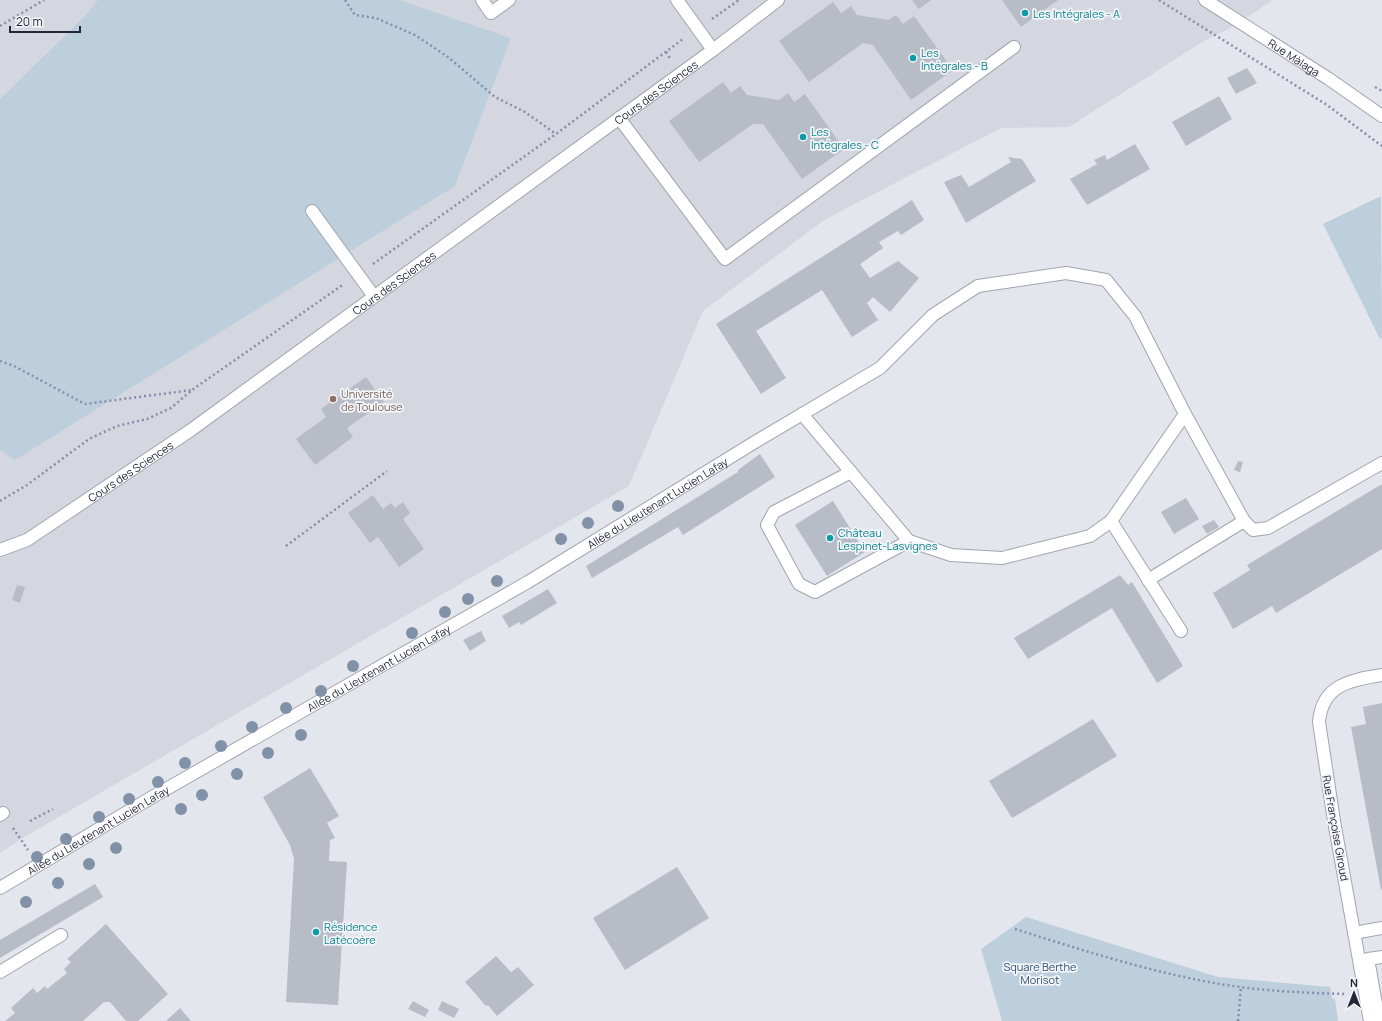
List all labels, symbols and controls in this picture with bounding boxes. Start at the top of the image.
place label: Les Intégrales - A [1033,6,1120,21]
scale bar [10,8,80,34]
marker: Les Intégrales - A [1020,8,1030,18]
text: 20 m [16,13,43,30]
street label: Rue Màlaga [1266,35,1323,79]
place label: Les Intégrales - B [921,45,988,73]
marker: Les Intégrales - B [908,53,918,63]
street label: Cours des Sciences [611,56,701,127]
place label: Les Intégrales - C [811,124,879,152]
marker: Les Intégrales - C [798,132,808,142]
street label: Cours des Sciences [349,247,439,318]
place label: Université de Toulouse [341,386,403,414]
marker: Université de Toulouse [328,394,338,404]
street label: Cours des Sciences [85,437,176,505]
street label: Allée du Lieutenant Lucien Lafay [584,453,730,551]
place label: Château Lespinet-Lasvignes [838,525,938,553]
marker: Château Lespinet-Lasvignes [825,533,835,543]
street label: Allée du Lieutenant Lucien Lafay [304,621,453,714]
street label: Rue Françoise Giroud [1319,774,1353,882]
street label: Allée du Lieutenant Lucien Lafay [24,781,172,878]
place label: Résidence Latécoère [324,919,378,947]
marker: Résidence Latécoère [311,927,321,937]
park label: Square Berthe Morisot [1004,959,1077,987]
north arrow [1334,973,1374,1013]
text: N [1350,975,1358,990]

